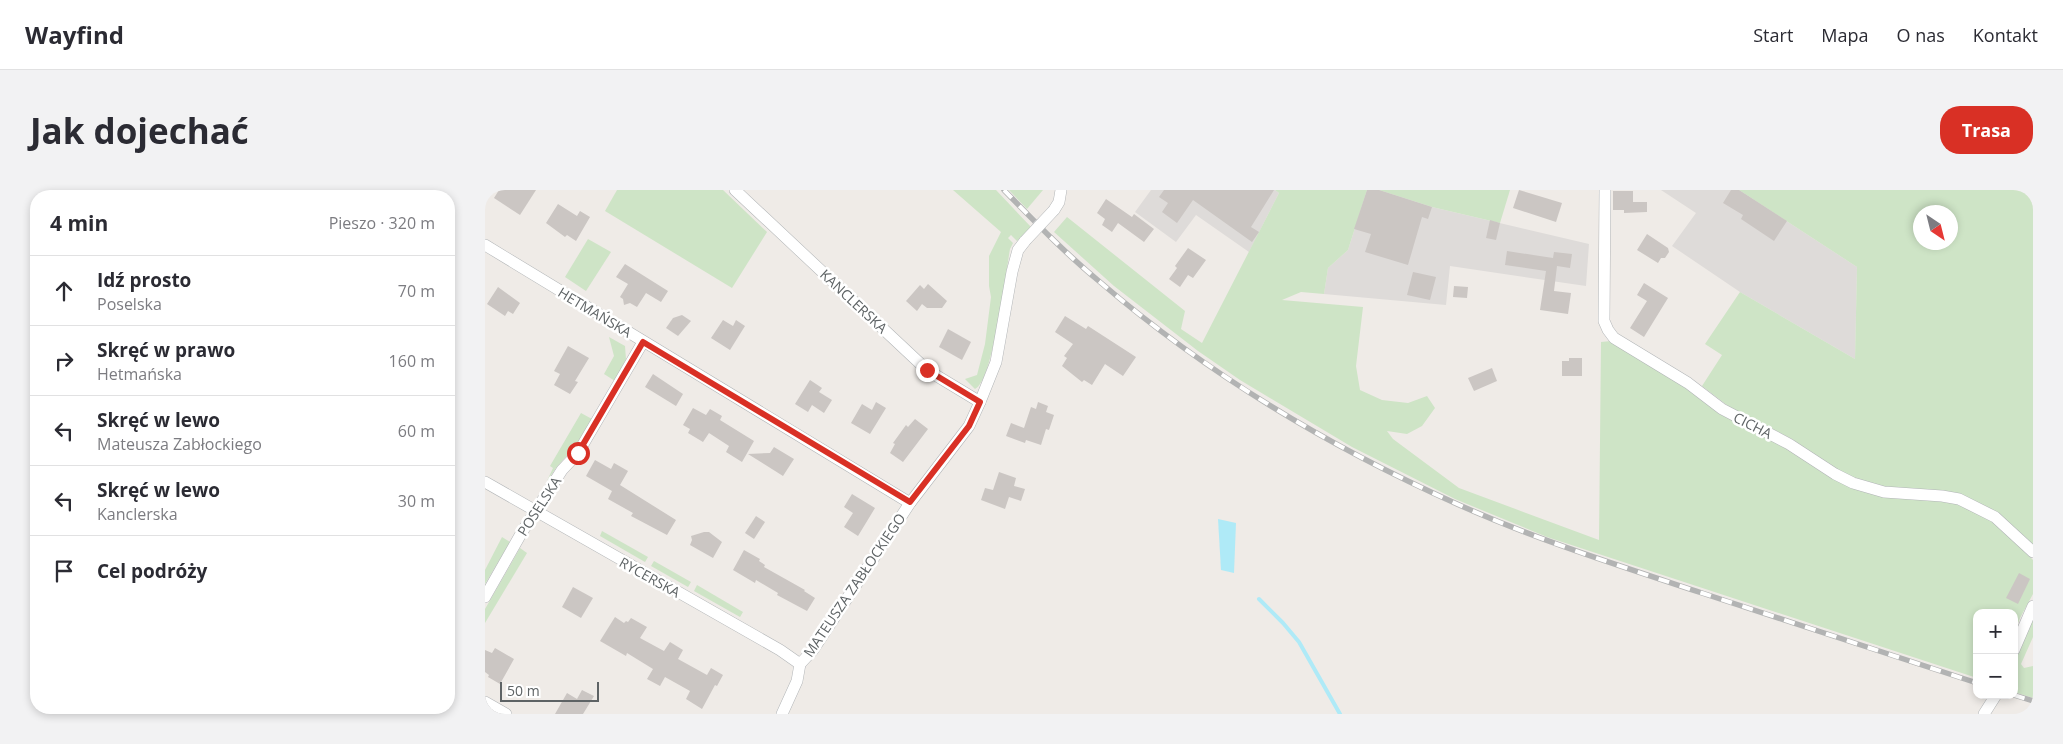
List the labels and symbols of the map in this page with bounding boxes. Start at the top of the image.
north arrow [1913,205,1958,250]
street label: KANCLERSKA [816,265,892,337]
street label: HETMAŃSKA [555,283,636,342]
route end [916,359,939,382]
street label: CICHA [1731,407,1776,443]
route start [567,442,590,465]
street label: POSELSKA [513,473,565,539]
street label: MATEUSZA ZABŁOCKIEGO [799,509,909,661]
street label: RYCERSKA [616,552,684,602]
scale bar [500,679,599,702]

